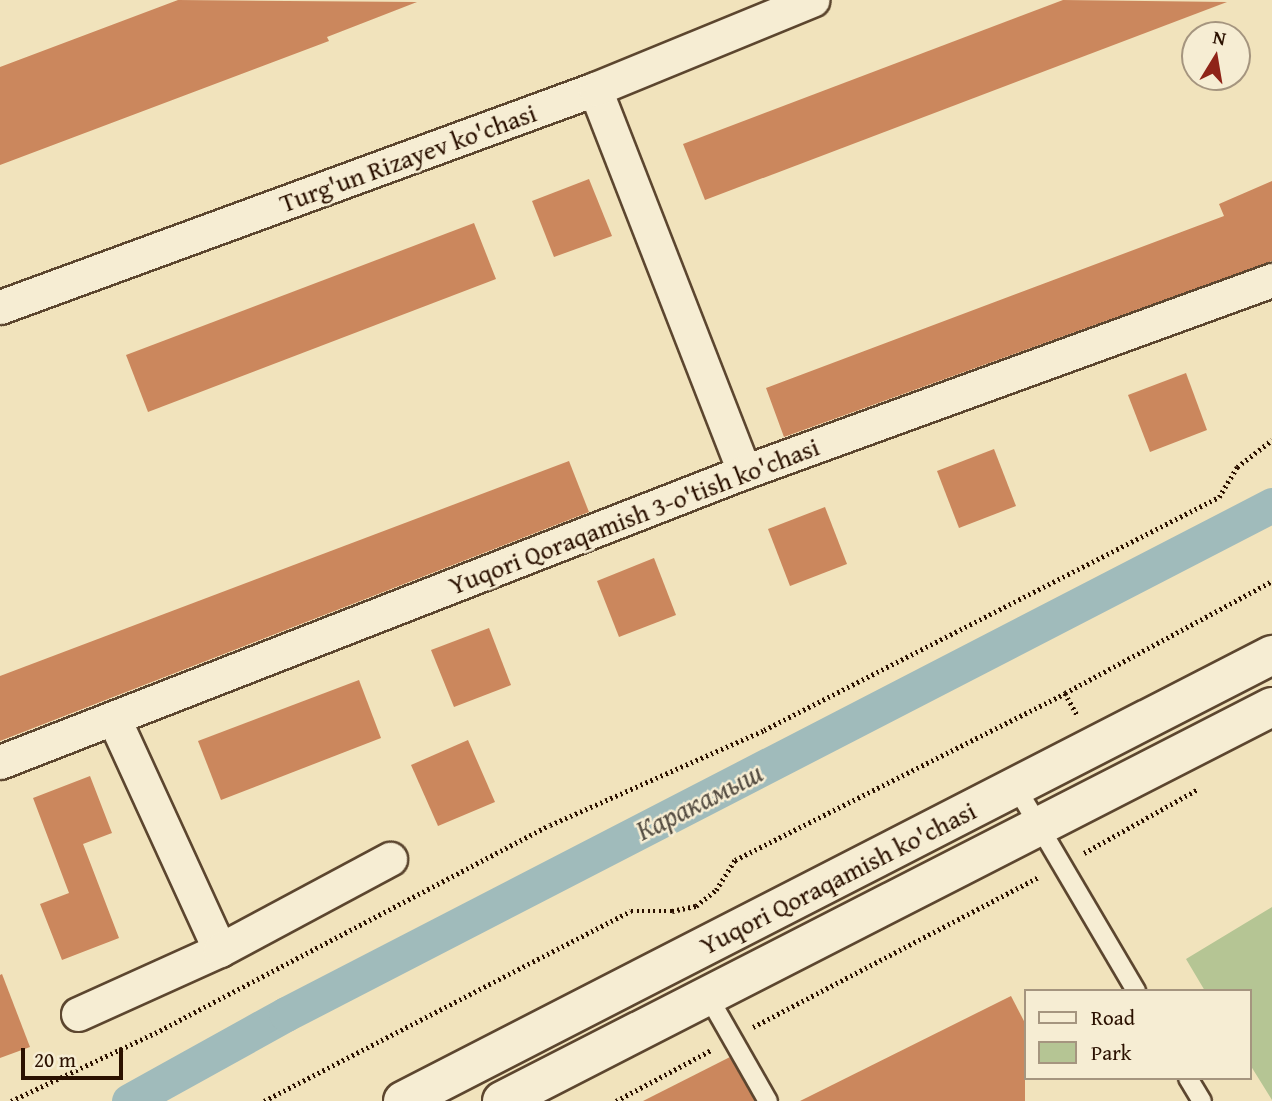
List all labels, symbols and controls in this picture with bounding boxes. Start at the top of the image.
north arrow [1181,21,1251,91]
text: N [1211,22,1229,52]
street label: Turg'un Rizayev ko'chasi [275,97,541,219]
street label: Yuqori Qoraqamish 3-o'tish ko'chasi [444,431,824,601]
water label: Каракамыш [630,755,768,847]
street label: Yuqori Qoraqamish ko'chasi [695,795,981,961]
legend [1024,989,1251,1080]
text: Road [1091,1002,1135,1033]
scale bar [24,1034,126,1078]
text: Park [1091,1037,1132,1068]
text: 20 m [34,1044,76,1075]

